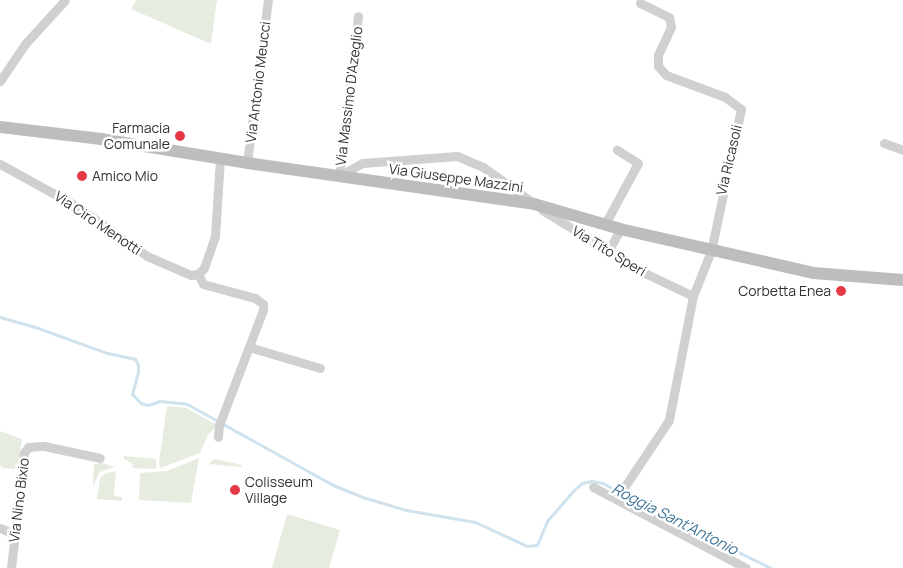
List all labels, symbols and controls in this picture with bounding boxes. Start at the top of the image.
street label: Via Antonio Meucci [242,20,274,144]
street label: Via Massimo D'Azeglio [332,25,366,167]
place label: Farmacia Comunale [104,120,170,152]
street label: Via Ricasoli [713,123,745,197]
marker: Farmacia Comunale [174,130,186,142]
street label: Via Giuseppe Mazzini [388,160,524,196]
place label: Amico Mio [92,168,158,184]
marker: Amico Mio [76,170,88,182]
street label: Via Ciro Menotti [51,188,145,258]
street label: Via Tito Speri [569,222,649,280]
place label: Corbetta Enea [738,283,831,299]
marker: Corbetta Enea [835,285,847,297]
street label: Via Nino Bixio [5,457,33,543]
place label: Colisseum Village [245,474,313,507]
water label: Roggia Sant'Antonio [609,479,741,559]
marker: Colisseum Village [229,484,241,496]

